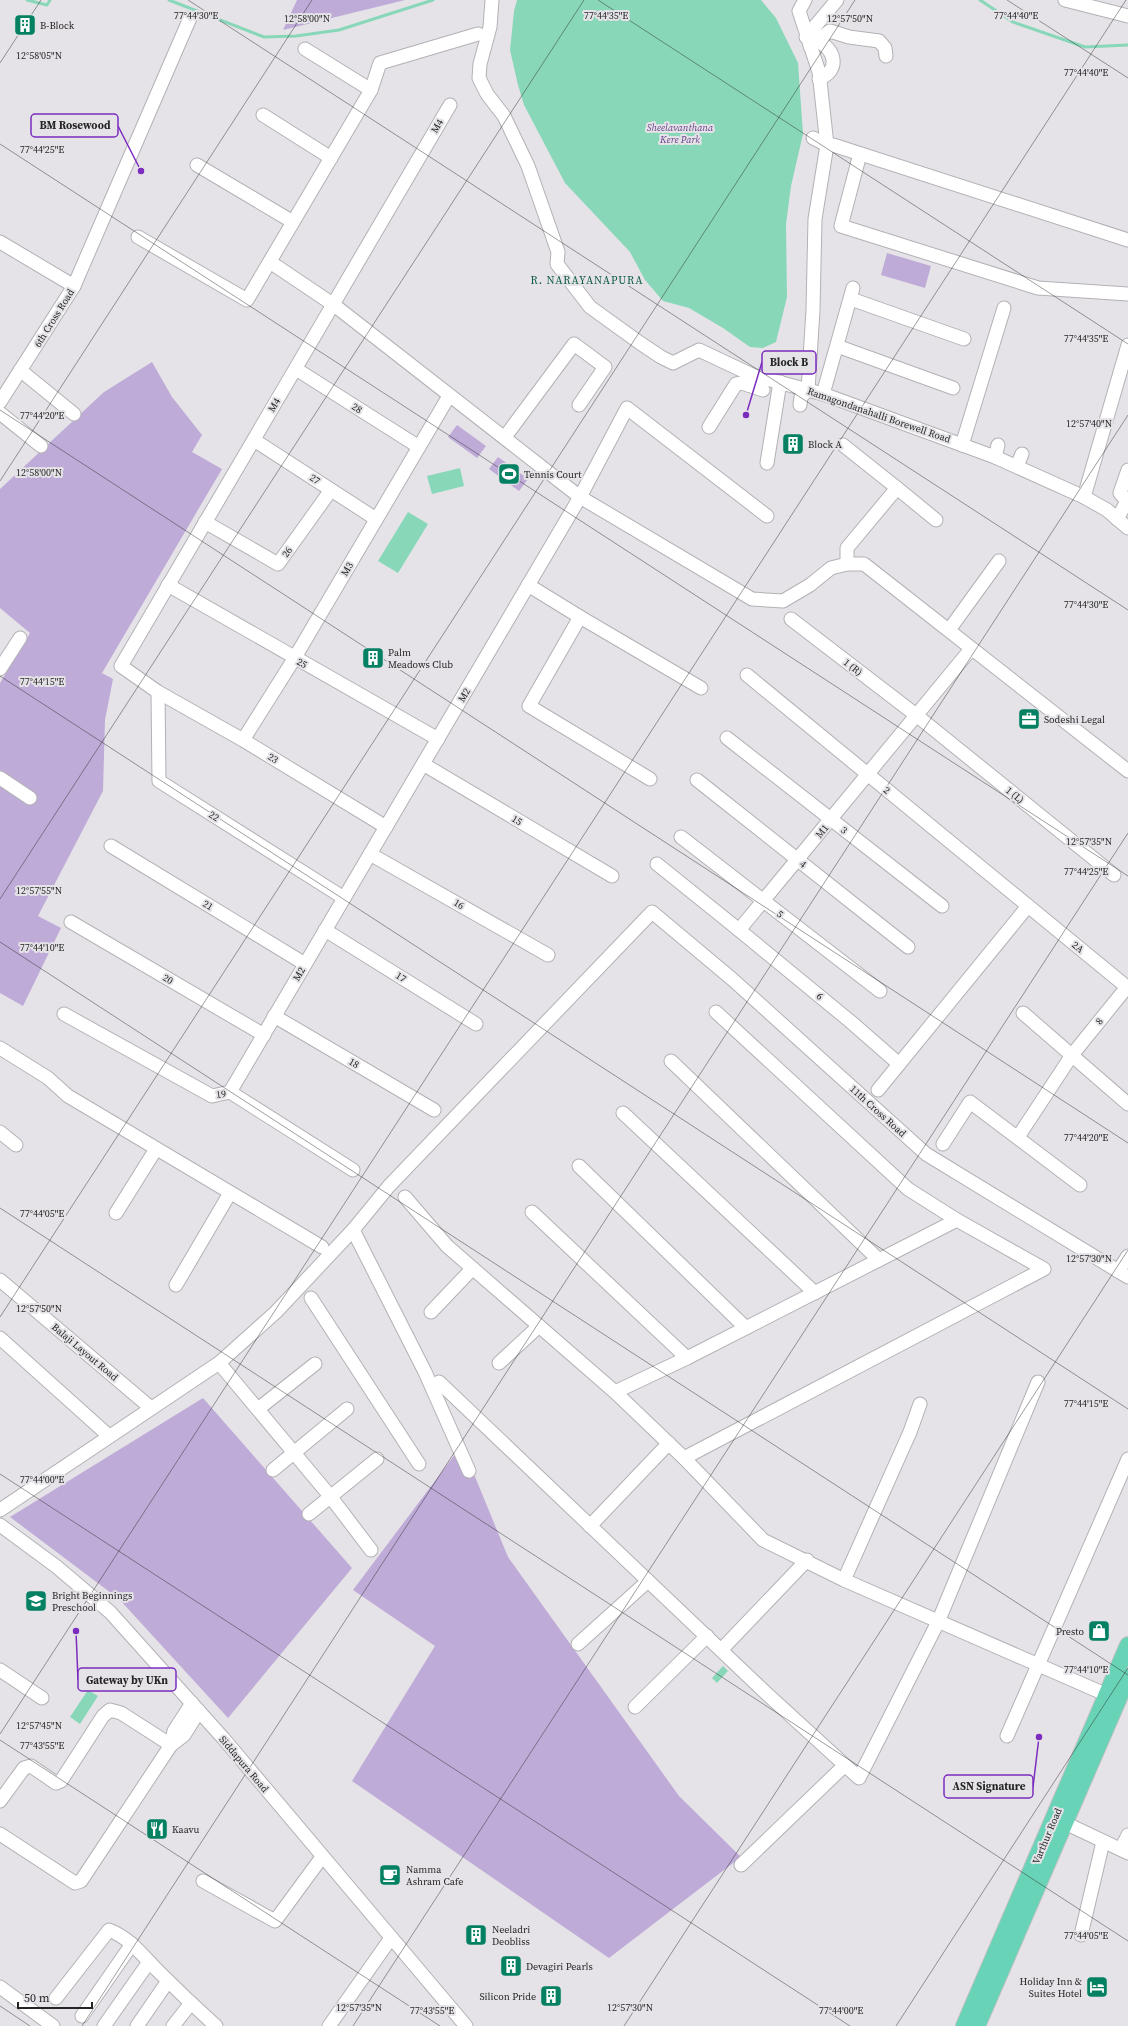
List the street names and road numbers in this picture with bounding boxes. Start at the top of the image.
street label: M4 [428,117,446,135]
street label: 6th Cross Road [31,286,77,350]
street label: Ramagondanahalli Borewell Road [806,384,953,446]
street label: M4 [265,396,283,414]
street label: 28 [349,400,365,416]
street label: 27 [307,471,323,487]
street label: 26 [279,544,295,560]
street label: M3 [338,560,356,578]
street label: 25 [294,655,310,671]
street label: 1 (R) [841,656,865,678]
street label: M2 [455,686,473,704]
street label: 23 [265,750,281,766]
street label: 2 [881,783,893,797]
street label: 1 (L) [1003,784,1027,806]
street label: 22 [206,808,222,824]
street label: 15 [509,812,525,828]
street label: M1 [813,821,831,841]
street label: 3 [838,823,850,837]
street label: 4 [797,857,809,871]
street label: 16 [451,896,467,912]
street label: 21 [200,897,216,913]
street label: 5 [774,907,786,921]
street label: 2A [1069,938,1087,956]
street label: M2 [290,965,308,983]
street label: 17 [393,969,409,985]
street label: 20 [160,971,176,987]
street label: 6 [814,989,826,1003]
street label: 8 [1092,1015,1106,1027]
street label: 18 [346,1055,362,1071]
street label: 11th Cross Road [847,1082,909,1140]
street label: 19 [215,1087,227,1101]
street label: Balaji Layout Road [49,1320,121,1384]
street label: Siddapura Road [217,1733,272,1795]
street label: Varthur Road [1029,1806,1065,1866]

